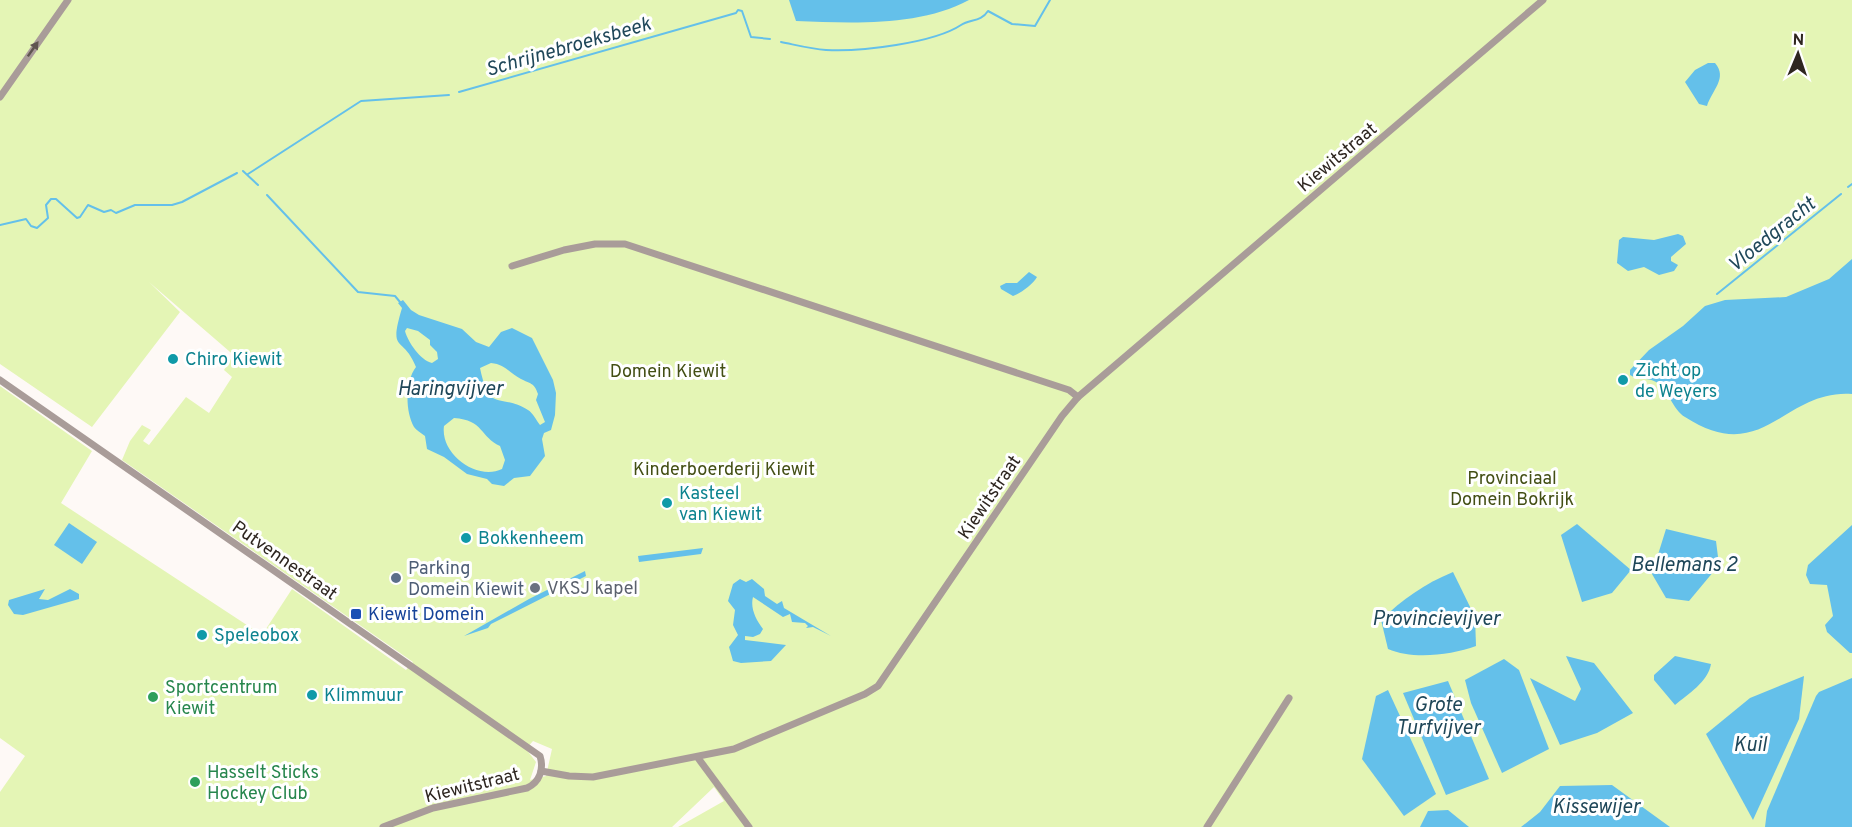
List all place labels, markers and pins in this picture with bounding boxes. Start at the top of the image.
place label: Chiro Kiewit [185,349,282,372]
marker: Chiro Kiewit [166,352,180,366]
place label: Zicht op de Weyers [1635,360,1717,404]
marker: Zicht op de Weyers [1616,373,1630,387]
place label: Kasteel van Kiewit [679,483,762,527]
marker: Kasteel van Kiewit [660,496,674,510]
place label: Bokkenheem [478,528,584,551]
marker: Bokkenheem [459,531,473,545]
place label: Parking Domein Kiewit [408,558,524,602]
marker: Parking Domein Kiewit [389,571,403,585]
place label: VKSJ kapel [547,578,638,601]
marker: VKSJ kapel [528,581,542,595]
place label: Kiewit Domein [368,604,484,627]
marker: Kiewit Domein [349,607,363,621]
place label: Speleobox [214,625,299,648]
marker: Speleobox [195,628,209,642]
place label: Sportcentrum Kiewit [165,677,277,721]
place label: Klimmuur [324,685,403,708]
marker: Klimmuur [305,688,319,702]
marker: Sportcentrum Kiewit [146,690,160,704]
place label: Hasselt Sticks Hockey Club [207,762,319,806]
marker: Hasselt Sticks Hockey Club [188,775,202,789]

